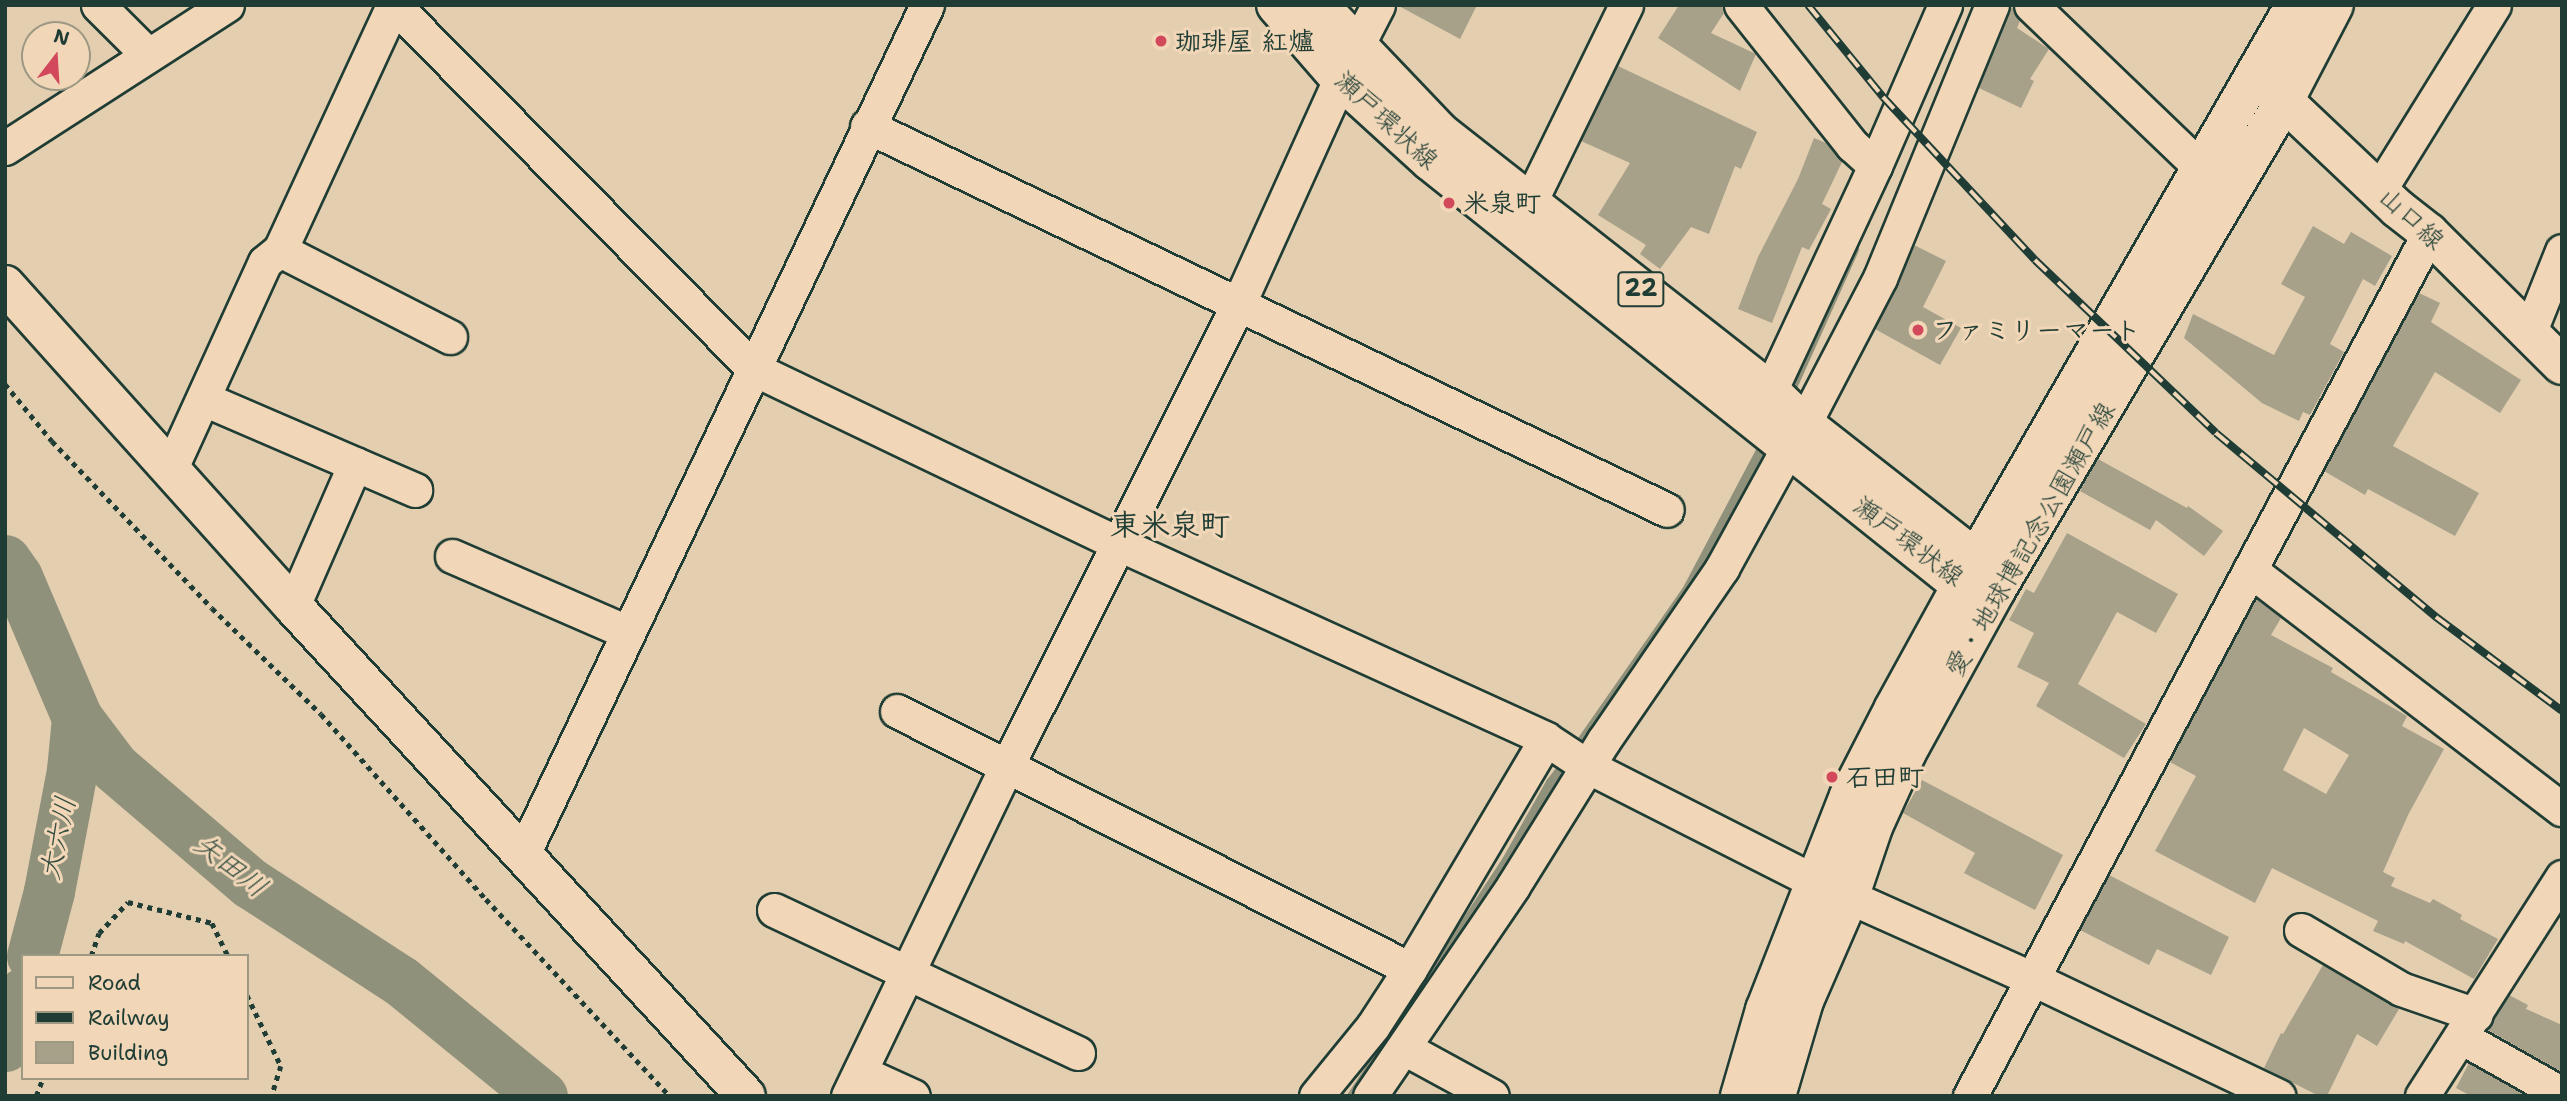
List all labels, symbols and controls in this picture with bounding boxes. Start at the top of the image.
north arrow [21,21,91,91]
text: N [51,23,73,52]
place label: 珈琲屋 紅爐 [1175,25,1314,57]
marker: 珈琲屋 紅爐 [1153,33,1169,49]
street label: 瀬戸環状線 [1329,64,1445,176]
street label: 山口線 [2373,180,2451,256]
place label: 米泉町 [1463,187,1541,219]
marker: 米泉町 [1441,195,1457,211]
road number: 22 [1616,268,1666,310]
place label: ファミリーマート [1932,314,2140,346]
marker: ファミリーマート [1910,322,1926,338]
street label: 愛・地球博記念公園瀬戸線 [1938,396,2122,682]
street label: 瀬戸環状線 [1848,489,1970,593]
district label: 東米泉町 [1110,507,1230,543]
place label: 石田町 [1846,761,1924,793]
marker: 石田町 [1824,769,1840,785]
water label: 大六川 [32,793,82,883]
water label: 矢田川 [188,826,274,904]
legend [21,954,248,1080]
text: Road [88,969,141,997]
text: Railway [88,1004,170,1032]
text: Building [88,1039,168,1067]

